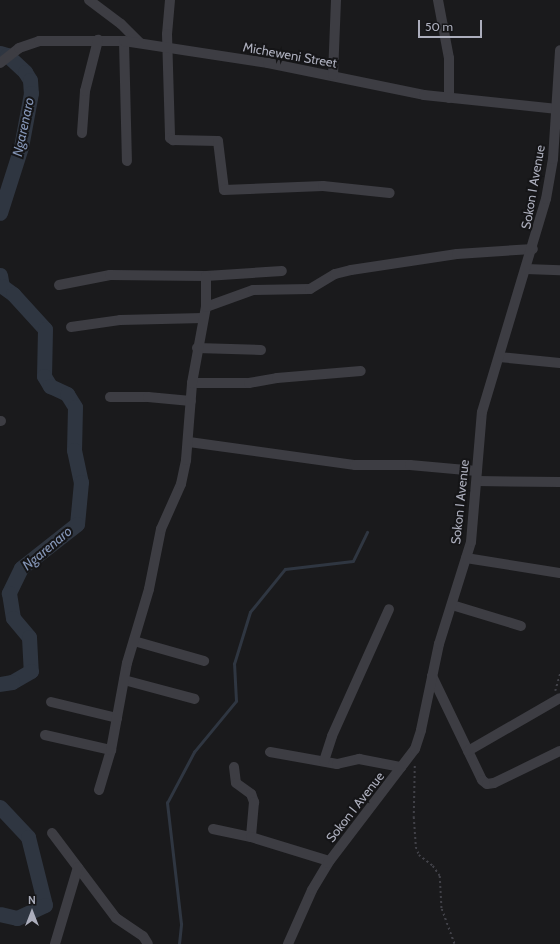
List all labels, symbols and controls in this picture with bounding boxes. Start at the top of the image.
scale bar [420,12,484,38]
text: 50 m [425,19,453,34]
street label: Micheweni Street [242,39,338,71]
water label: Ngarenaro [9,96,37,158]
street label: Sokon I Avenue [518,144,548,230]
street label: Sokon I Avenue [448,459,472,545]
water label: Ngarenaro [19,522,75,574]
street label: Sokon I Avenue [323,769,387,845]
north arrow [12,892,52,932]
text: N [28,893,36,907]

